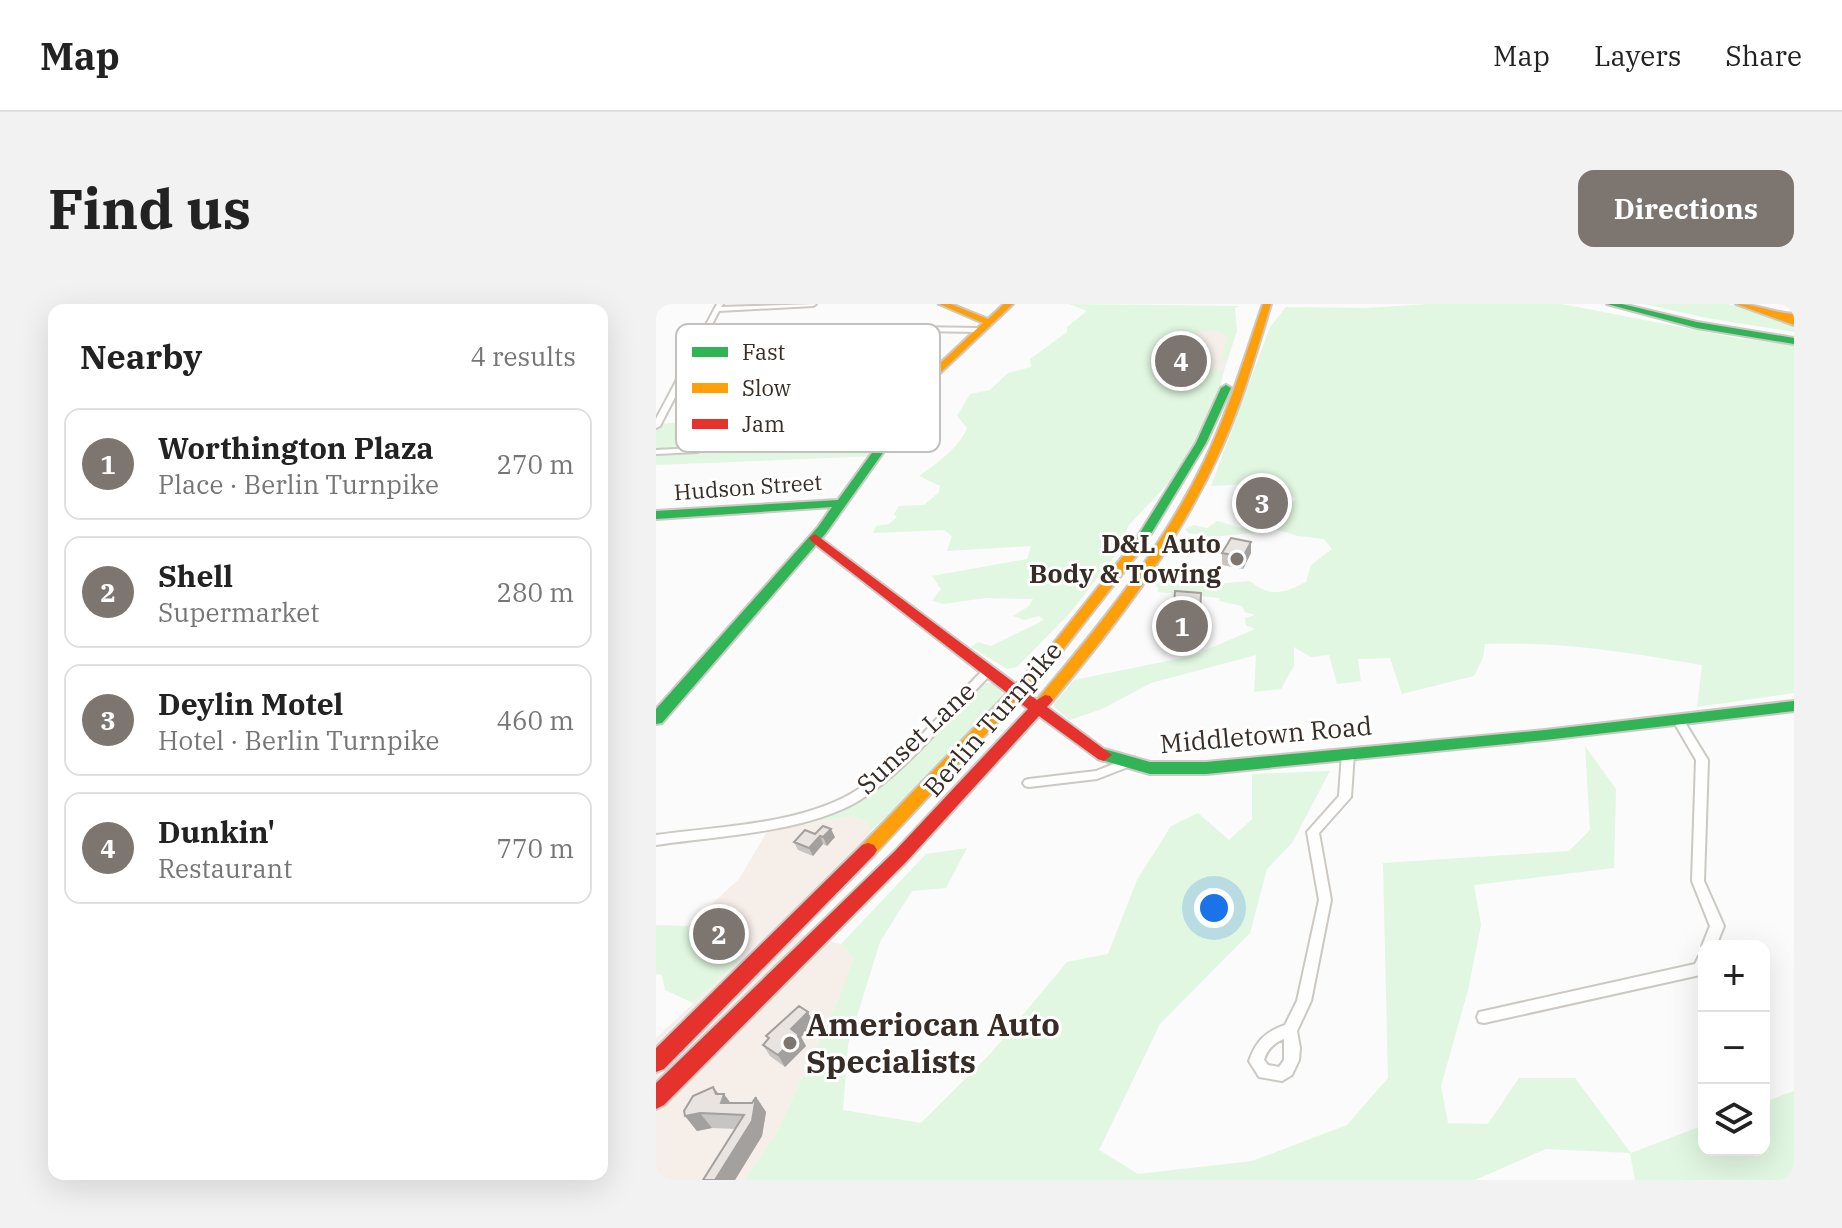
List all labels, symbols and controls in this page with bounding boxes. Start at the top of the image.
text: Map [40,31,120,80]
text: Map [1493,37,1550,74]
text: Layers [1594,37,1681,74]
text: Share [1725,37,1802,74]
button: Directions [1578,170,1794,247]
text: Find us [48,172,251,244]
legend [676,324,940,452]
pin: 4 [1155,331,1207,391]
text: Nearby [80,334,202,378]
text: Fast [742,337,785,366]
text: 4 results [470,339,576,373]
text: Slow [742,373,791,402]
text: Jam [742,409,785,438]
text: Worthington Plaza [158,428,434,467]
text: 1 [100,447,116,481]
text: 270 m [496,447,574,481]
text: Place · Berlin Turnpike [158,467,439,501]
street label: Hudson Street [673,467,823,506]
pin: 3 [1236,473,1288,533]
place label: D&L Auto Body & Towing [1029,526,1221,590]
marker: D&L Auto Body & Towing [1228,550,1246,568]
text: Shell [158,556,233,595]
text: 2 [100,575,116,609]
text: 280 m [496,575,574,609]
text: Supermarket [158,595,319,629]
pin: 1 [1156,596,1208,656]
street label: Berlin Turnpike [915,634,1069,803]
street label: Sunset Lane [849,674,982,801]
text: Deylin Motel [158,684,343,723]
text: 3 [100,703,116,737]
text: 460 m [496,703,574,737]
street label: Middletown Road [1158,708,1373,760]
text: Hotel · Berlin Turnpike [158,723,440,757]
text: Dunkin' [158,812,275,851]
text: 4 [100,831,116,865]
text: 770 m [496,831,574,865]
text: Restaurant [158,851,292,885]
your location [1194,888,1234,928]
pin: 2 [693,904,745,964]
map controls [1698,940,1770,1156]
button: + [1698,940,1770,1012]
place label: Ameriocan Auto Specialists [806,1003,1060,1082]
button: − [1698,1012,1770,1084]
marker: Ameriocan Auto Specialists [781,1034,799,1052]
button: layers [1698,1084,1770,1156]

